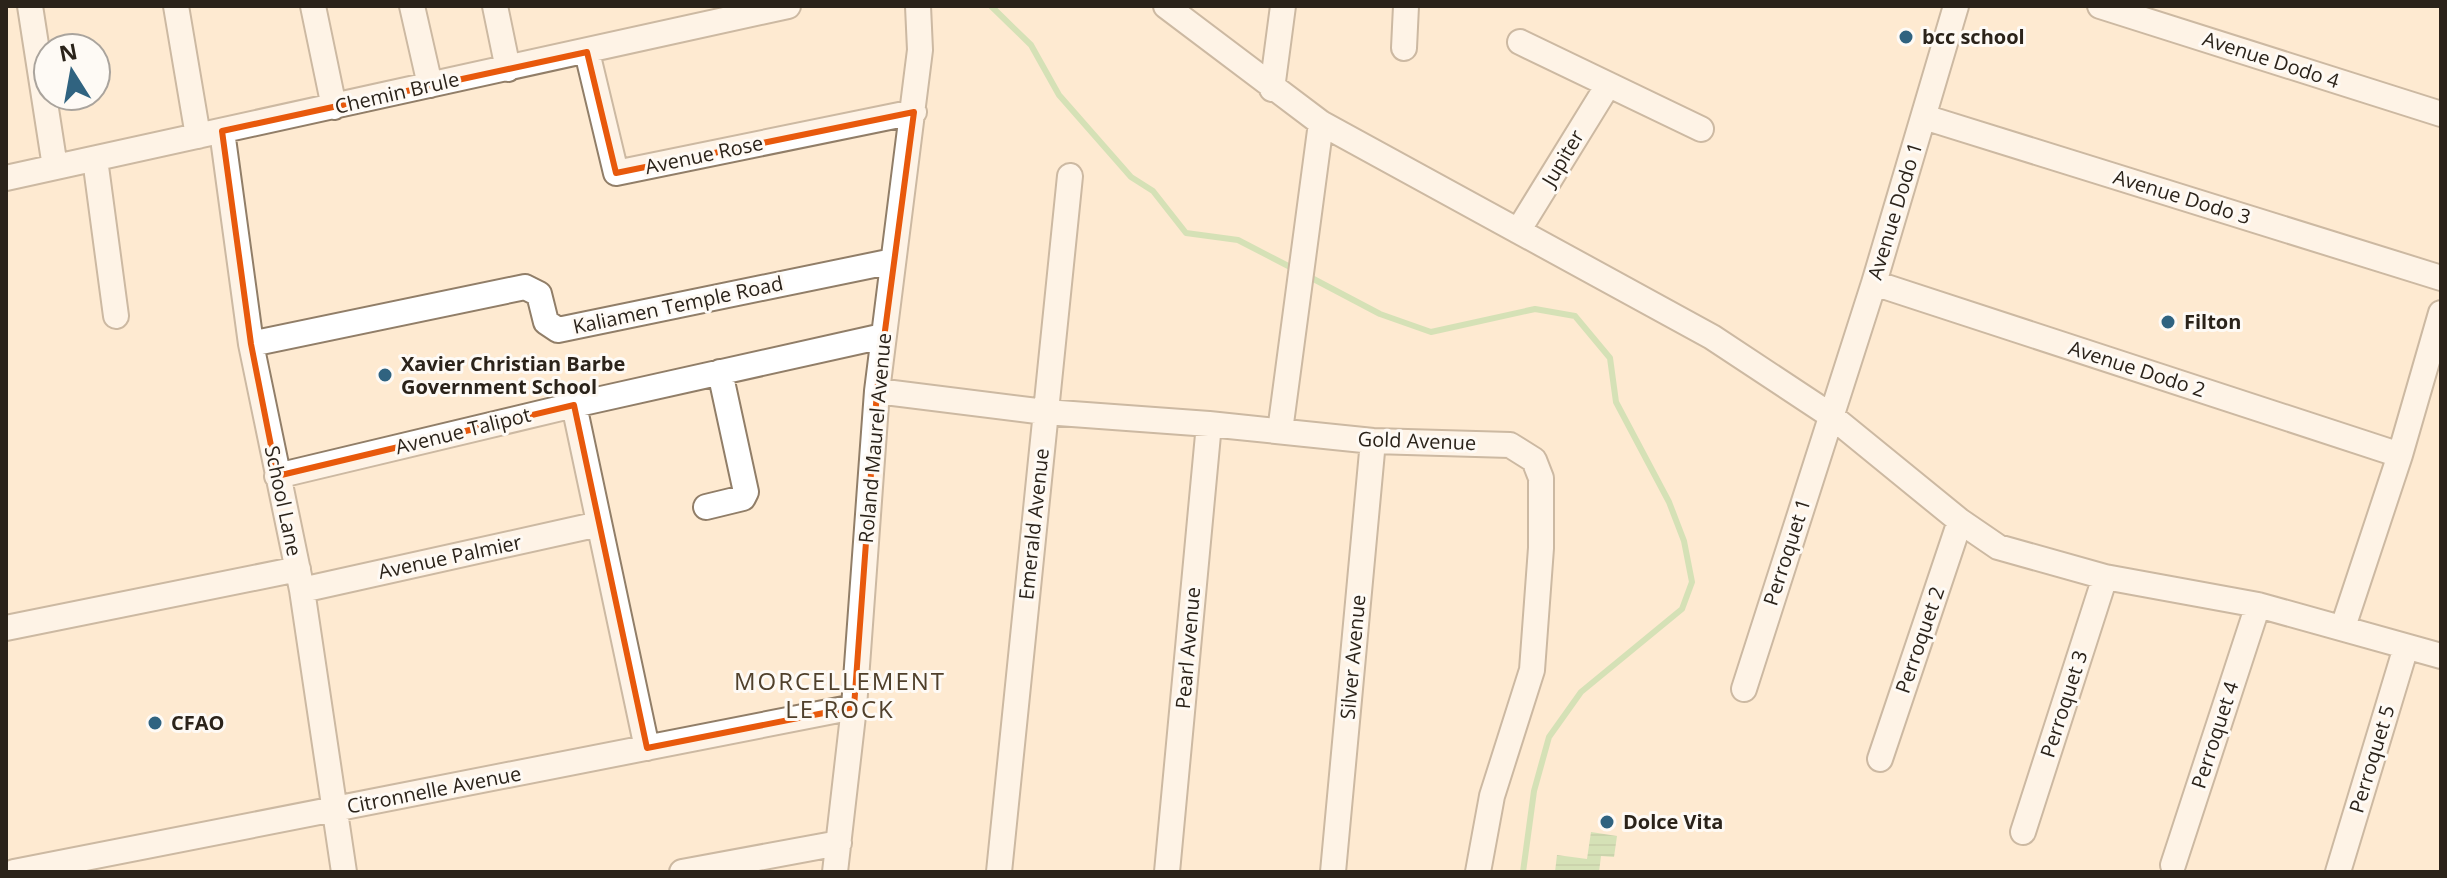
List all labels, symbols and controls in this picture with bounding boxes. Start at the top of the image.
place label: bcc school [1922,23,2025,50]
street label: Avenue Dodo 4 [2199,25,2344,95]
marker: bcc school [1897,28,1915,46]
north arrow [32,32,112,112]
text: N [56,35,80,68]
street label: Chemin Brule [332,65,462,120]
street label: Jupiter [1534,124,1590,193]
street label: Avenue Rose [642,129,765,180]
street label: Avenue Dodo 1 [1861,139,1928,283]
street label: Avenue Dodo 3 [2110,163,2254,230]
street label: Kaliamen Temple Road [570,269,785,340]
place label: Filton [2184,308,2241,335]
marker: Filton [2159,313,2177,331]
street label: Roland Maurel Avenue [852,332,897,544]
street label: Avenue Dodo 2 [2065,334,2209,403]
place label: Xavier Christian Barbe Government School [401,350,625,400]
marker: Xavier Christian Barbe Government School [376,366,394,384]
street label: Avenue Talipot [392,401,533,460]
street label: Gold Avenue [1357,425,1477,456]
street label: School Lane [259,443,308,559]
street label: Emerald Avenue [1012,447,1055,601]
street label: Perroquet 1 [1757,495,1817,609]
street label: Avenue Palmier [376,528,524,585]
street label: Perroquet 2 [1889,583,1950,697]
street label: Pearl Avenue [1169,586,1206,710]
street label: Silver Avenue [1334,593,1371,721]
street label: Perroquet 3 [2034,647,2094,761]
district label: MORCELLEMENT LE ROCK [734,664,946,725]
street label: Perroquet 4 [2185,677,2245,792]
street label: Perroquet 5 [2342,702,2401,816]
place label: CFAO [171,709,224,736]
marker: CFAO [146,714,164,732]
street label: Citronnelle Avenue [345,759,523,820]
place label: Dolce Vita [1623,808,1723,835]
marker: Dolce Vita [1598,813,1616,831]

